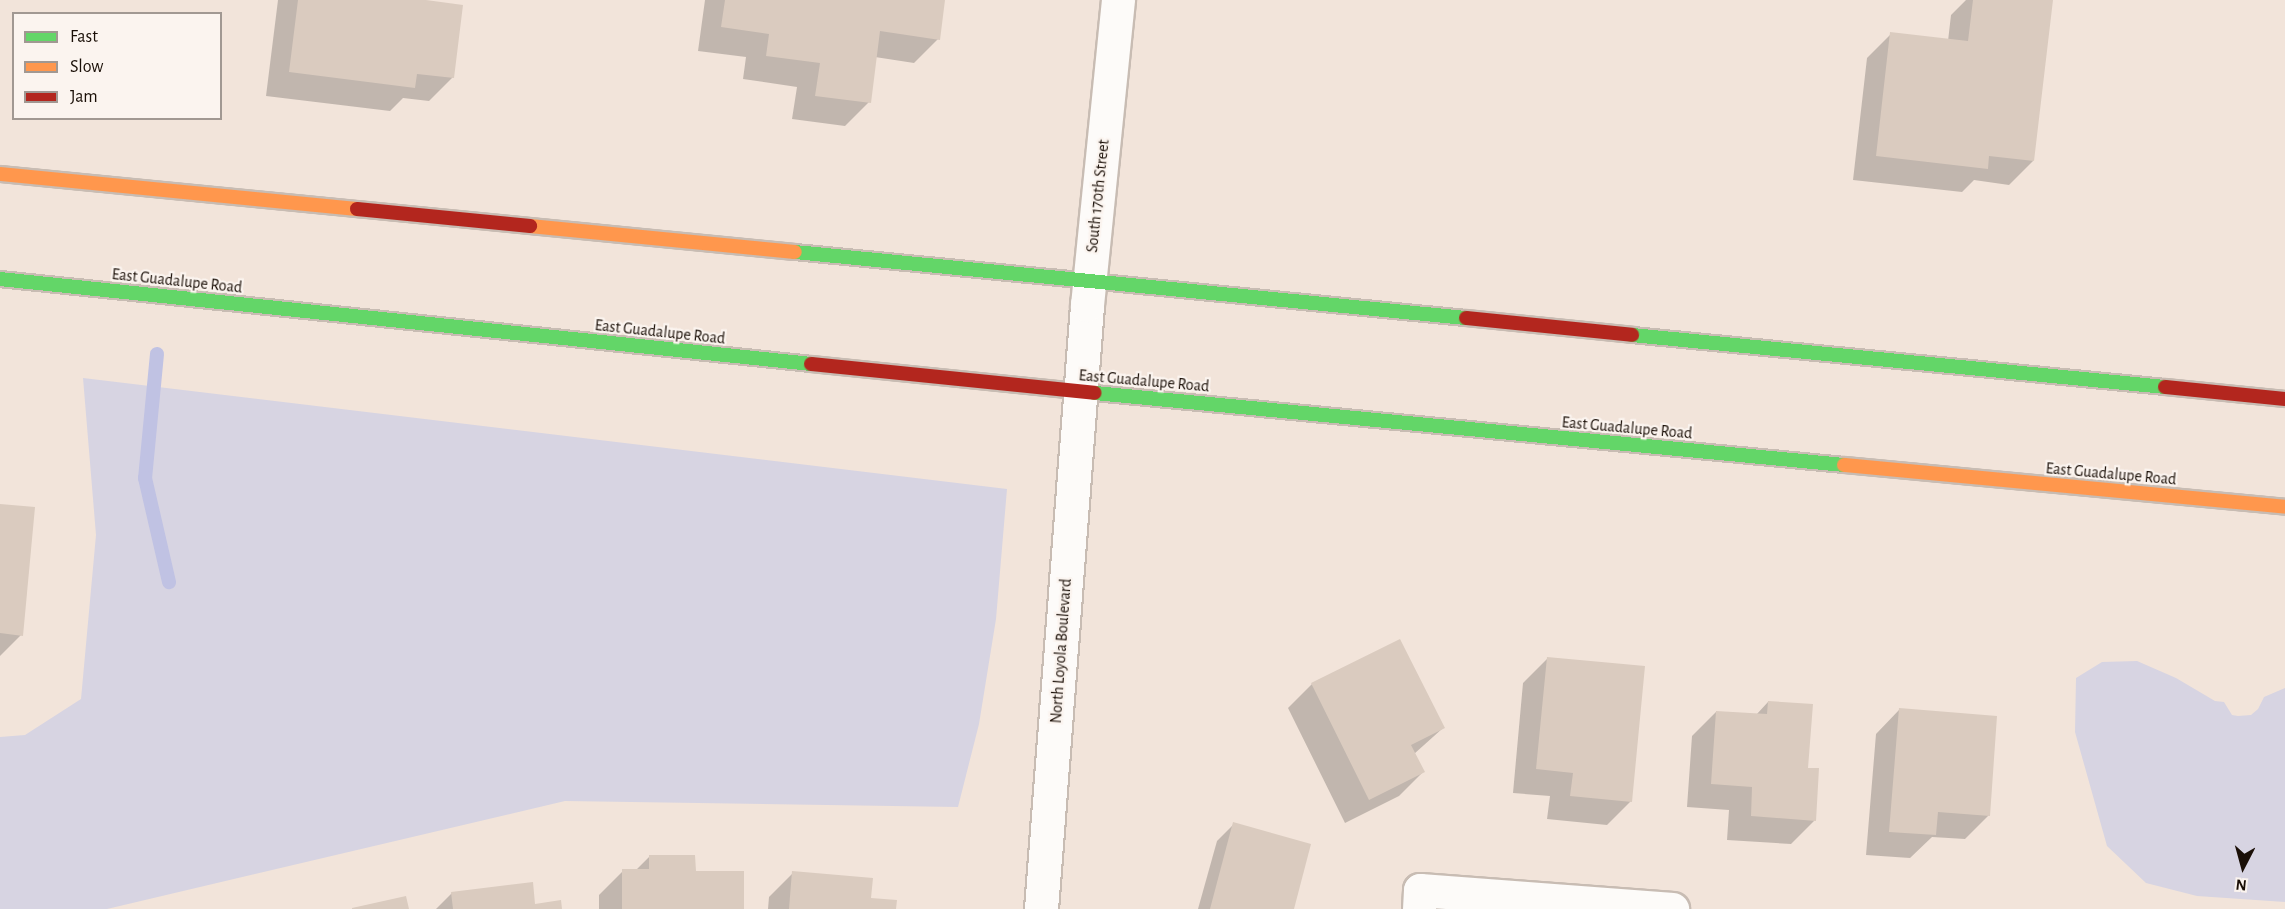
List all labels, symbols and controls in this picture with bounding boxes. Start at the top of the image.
legend [12,12,222,120]
text: Fast [70,28,98,46]
text: Slow [70,58,103,76]
text: Jam [70,88,98,106]
street label: South 170th Street [1083,138,1113,254]
street label: East Guadalupe Road [111,265,243,297]
street label: East Guadalupe Road [594,316,726,348]
street label: East Guadalupe Road [1078,366,1210,396]
street label: East Guadalupe Road [1561,413,1693,443]
street label: East Guadalupe Road [2045,459,2177,489]
street label: North Loyola Boulevard [1046,578,1076,724]
north arrow [2213,837,2273,897]
text: N [2235,876,2247,893]

